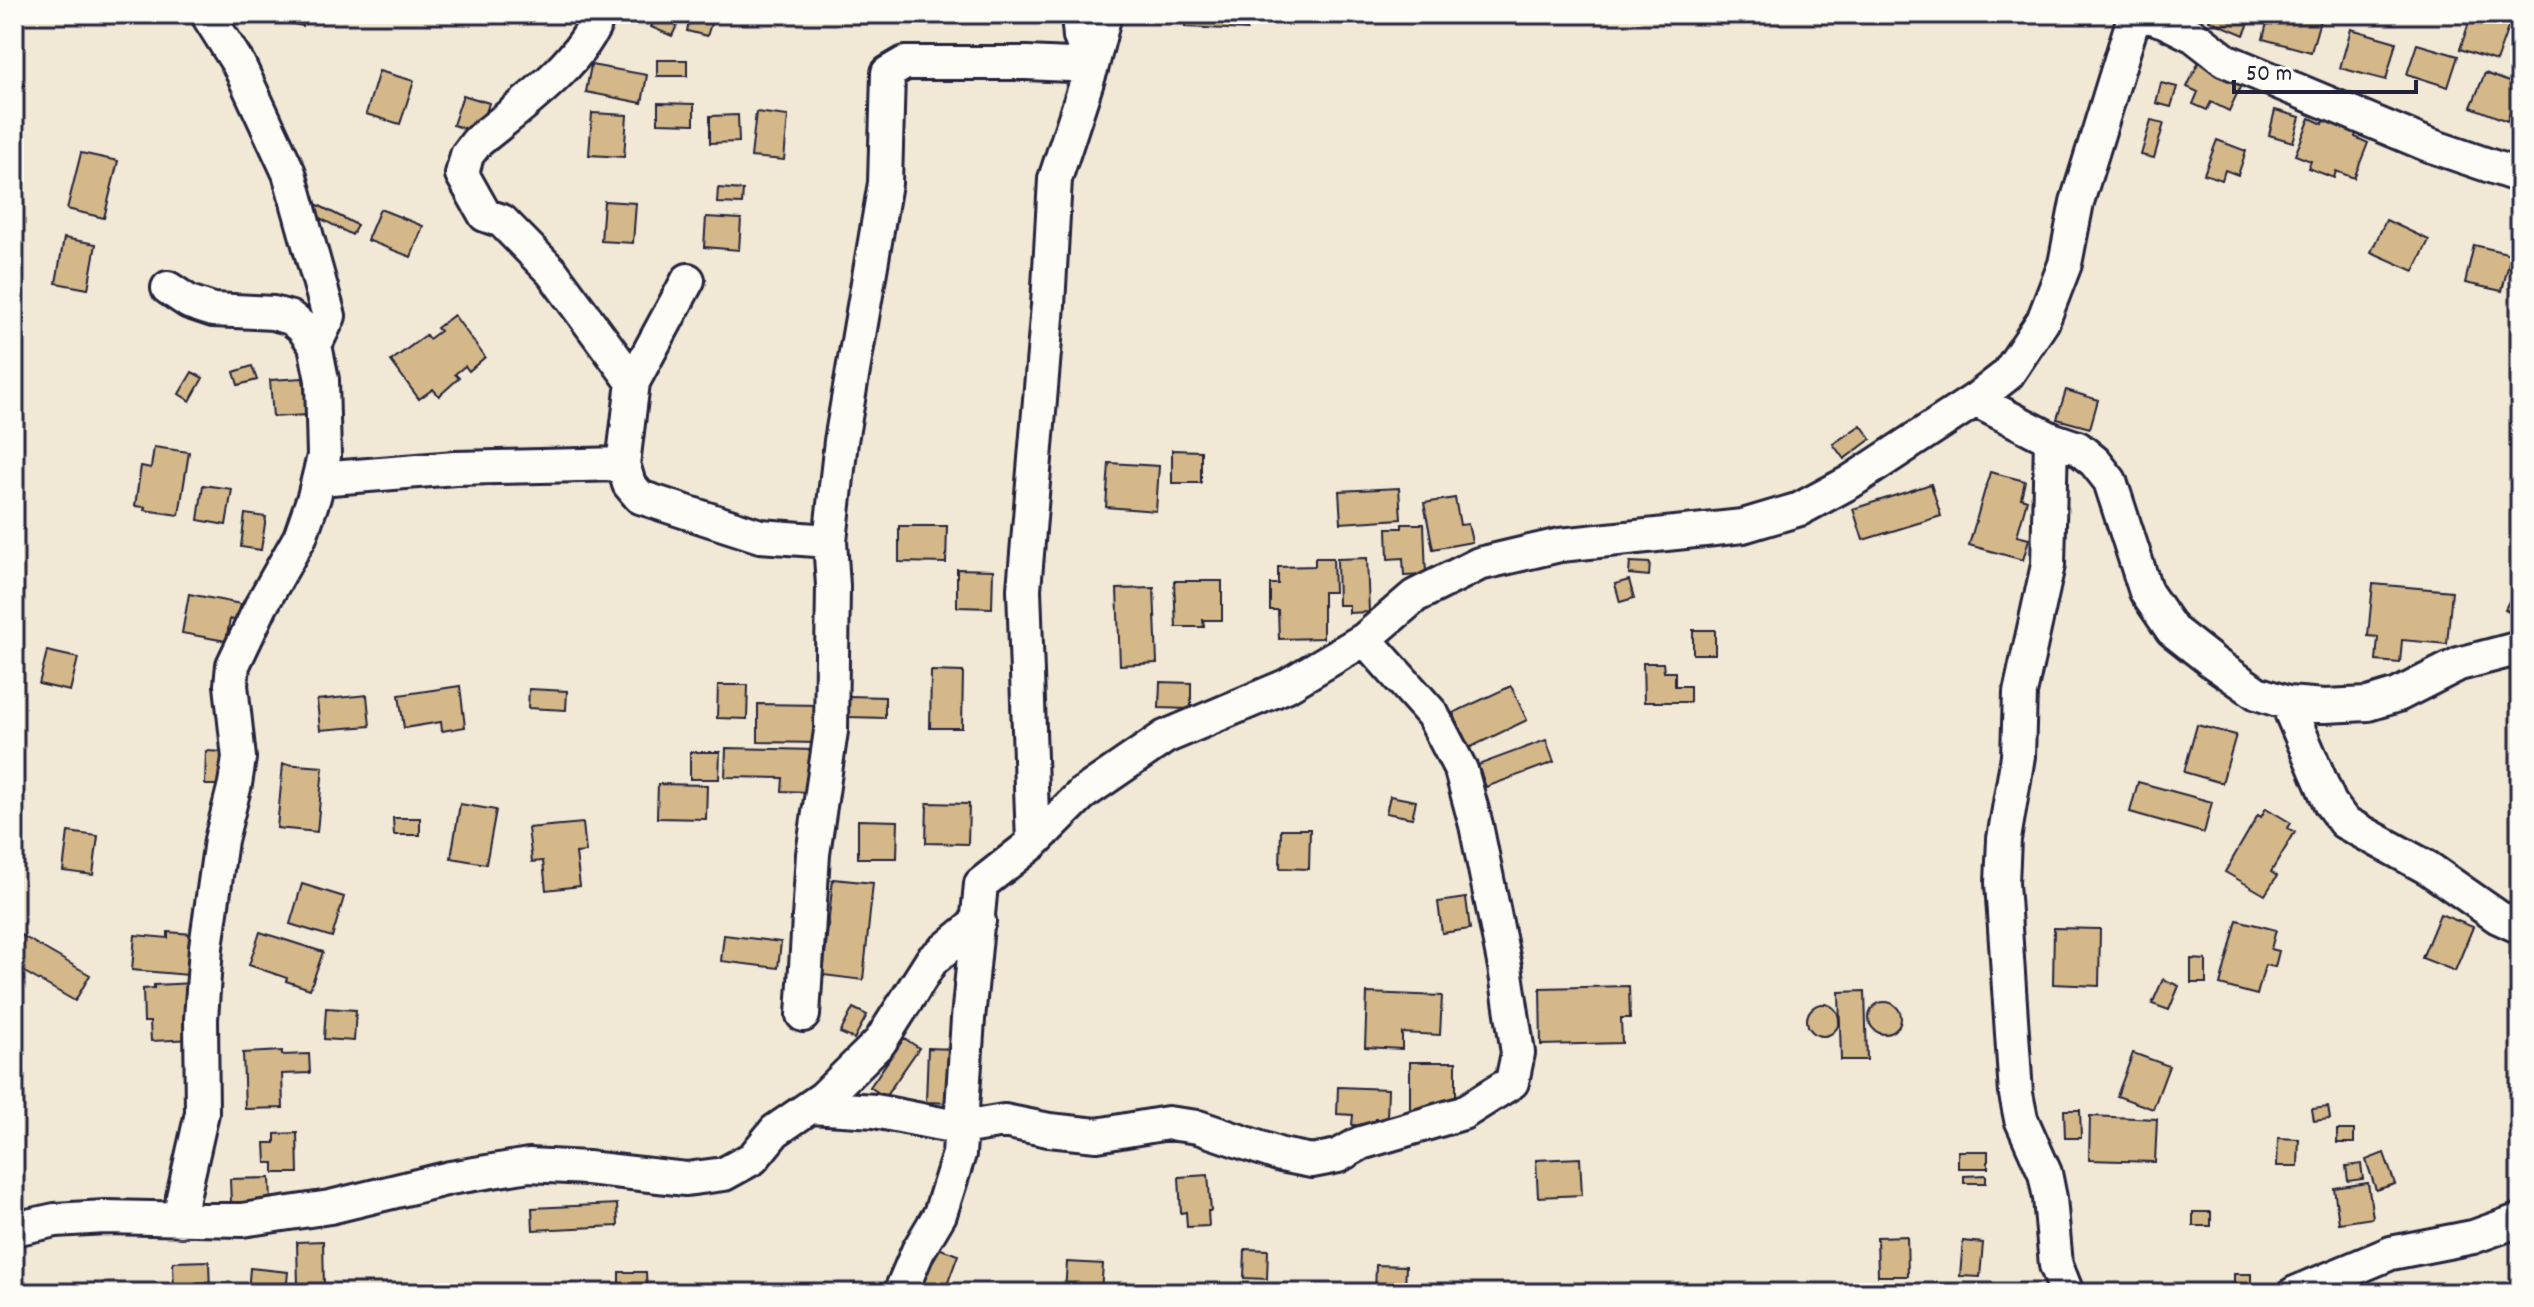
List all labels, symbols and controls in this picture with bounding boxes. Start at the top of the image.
scale bar [2234,44,2416,94]
text: 50 m [2246,58,2292,92]

